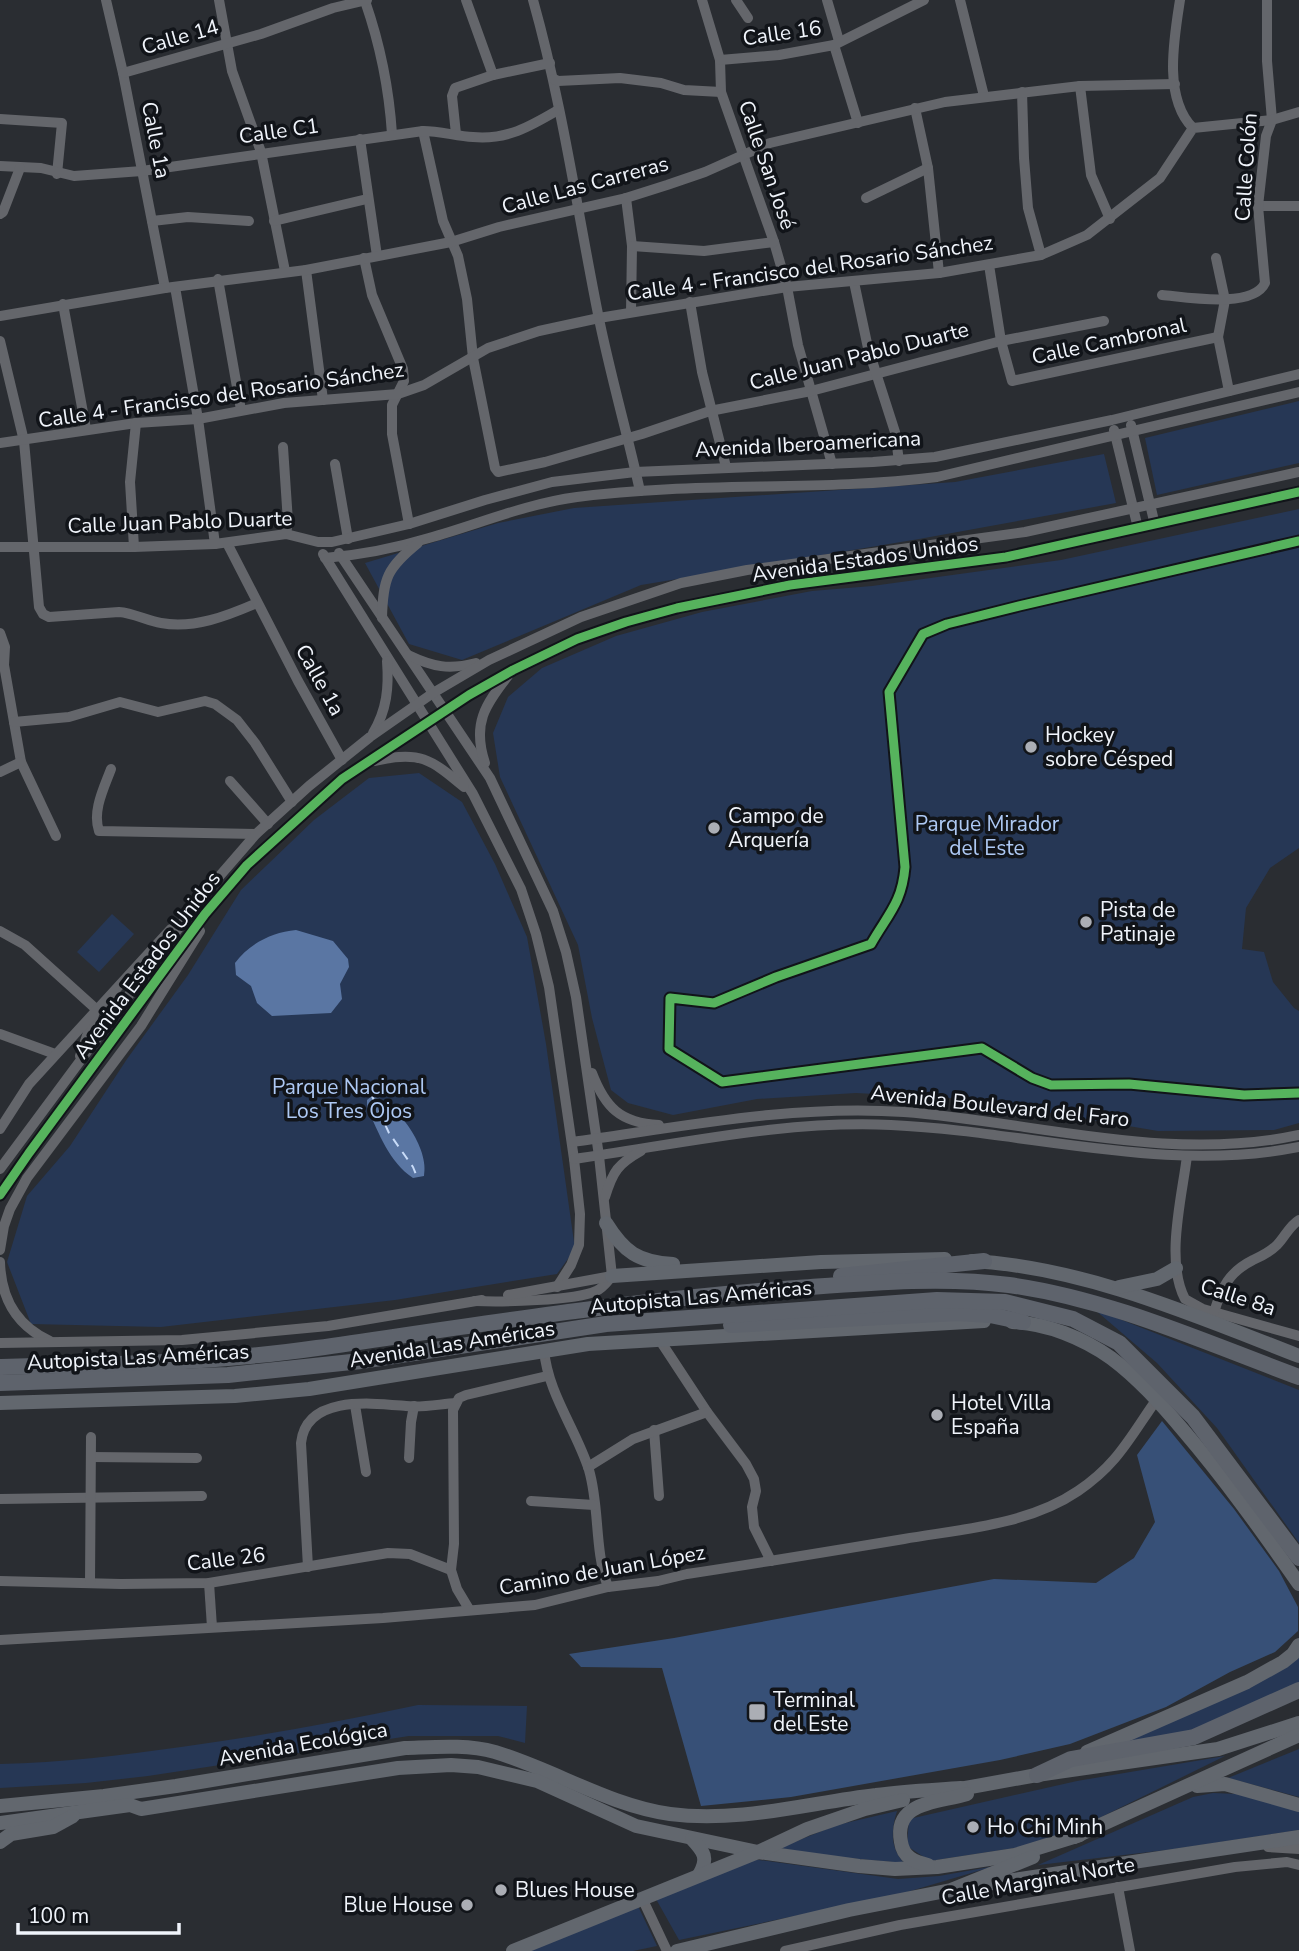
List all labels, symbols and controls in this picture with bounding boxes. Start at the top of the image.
street label: Calle 14 [138,13,222,61]
street label: Calle 16 [741,14,823,52]
street label: Calle San José [732,97,802,233]
street label: Calle 1a [135,99,177,181]
street label: Calle C1 [237,112,321,150]
street label: Calle Colón [1228,112,1264,222]
street label: Calle Las Carreras [499,149,671,221]
street label: Calle 4 - Francisco del Rosario Sánchez [625,228,995,308]
street label: Calle Cambronal [1029,311,1190,371]
street label: Calle Juan Pablo Duarte [746,315,972,397]
street label: Calle 4 - Francisco del Rosario Sánchez [36,355,406,435]
street label: Avenida Iberoamericana [694,424,922,464]
street label: Calle Juan Pablo Duarte [67,504,293,540]
street label: Avenida Estados Unidos [750,529,980,589]
street label: Calle 1a [289,639,351,721]
place label: Hockey sobre Césped [1045,721,1173,773]
marker: Hockey sobre Césped [1023,739,1039,755]
place label: Campo de Arquería [728,802,824,854]
park label: Parque Mirador del Este [915,810,1060,862]
marker: Campo de Arquería [706,820,722,836]
street label: Avenida Estados Unidos [67,865,227,1065]
place label: Pista de Patinaje [1100,896,1175,948]
marker: Pista de Patinaje [1078,914,1094,930]
park label: Parque Nacional Los Tres Ojos [272,1073,427,1125]
street label: Avenida Boulevard del Faro [869,1078,1131,1134]
street label: Calle 8a [1197,1272,1279,1322]
street label: Autopista Las Américas [589,1273,813,1321]
street label: Avenida Las Américas [347,1314,557,1374]
street label: Autopista Las Américas [26,1337,250,1377]
place label: Hotel Villa España [951,1389,1052,1441]
marker: Hotel Villa España [929,1407,945,1423]
street label: Camino de Juan López [497,1538,707,1602]
street label: Calle 26 [185,1540,267,1578]
place label: Terminal del Este [773,1686,856,1738]
marker: Terminal del Este [747,1702,767,1722]
street label: Avenida Ecológica [216,1715,390,1773]
place label: Ho Chi Minh [987,1813,1103,1841]
marker: Ho Chi Minh [965,1819,981,1835]
street label: Calle Marginal Norte [939,1850,1137,1912]
place label: Blues House [515,1876,635,1904]
marker: Blues House [493,1882,509,1898]
place label: Blue House [344,1891,453,1919]
scale bar [18,1892,178,1936]
marker: Blue House [459,1897,475,1913]
text: 100 m [28,1902,89,1930]

